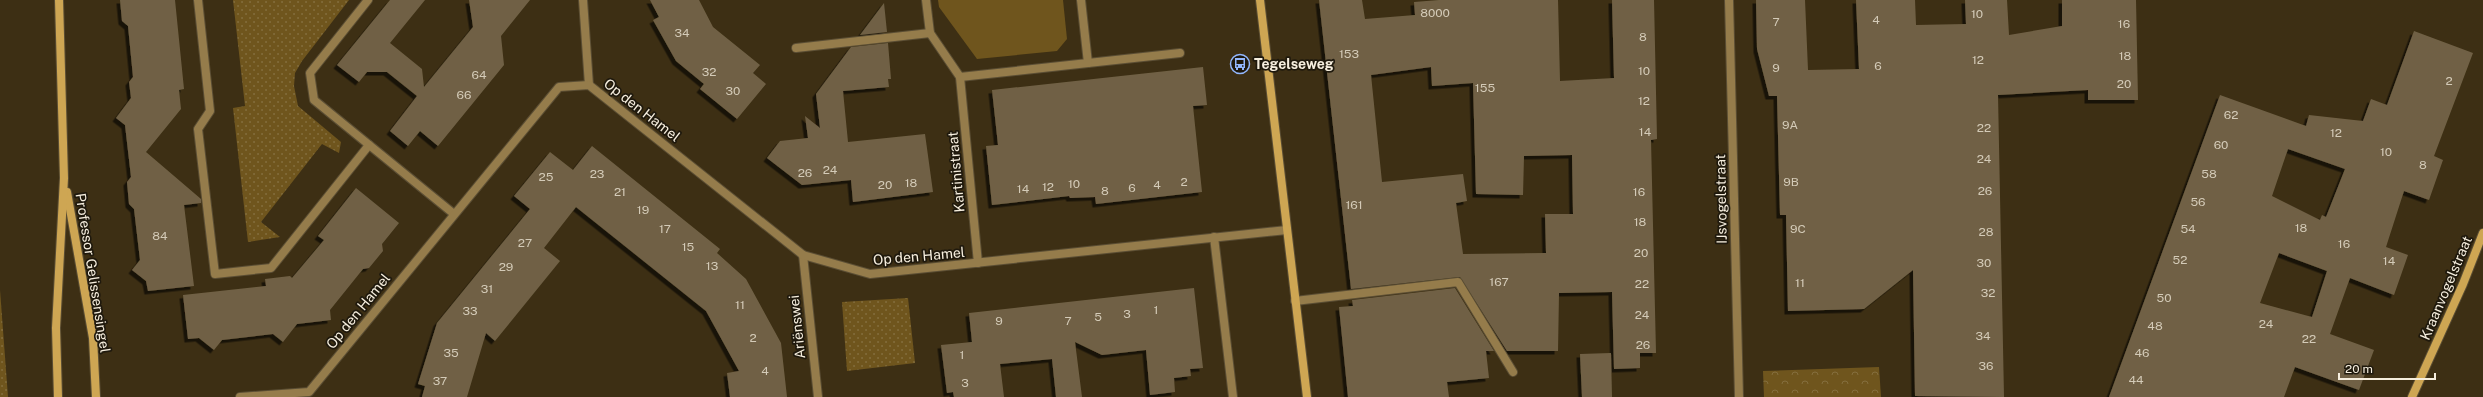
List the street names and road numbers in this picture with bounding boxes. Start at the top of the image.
street label: Op den Hamel [601,75,683,145]
street label: Kartinistraat [944,131,968,213]
street label: IJsvogelstraat [1712,154,1730,244]
street label: Professor Gelissensingel [72,192,114,354]
street label: Kraanvogelstraat [2417,234,2475,342]
street label: Op den Hamel [872,244,966,268]
street label: Op den Hamel [323,270,393,352]
street label: Ariënswei [786,294,808,360]

